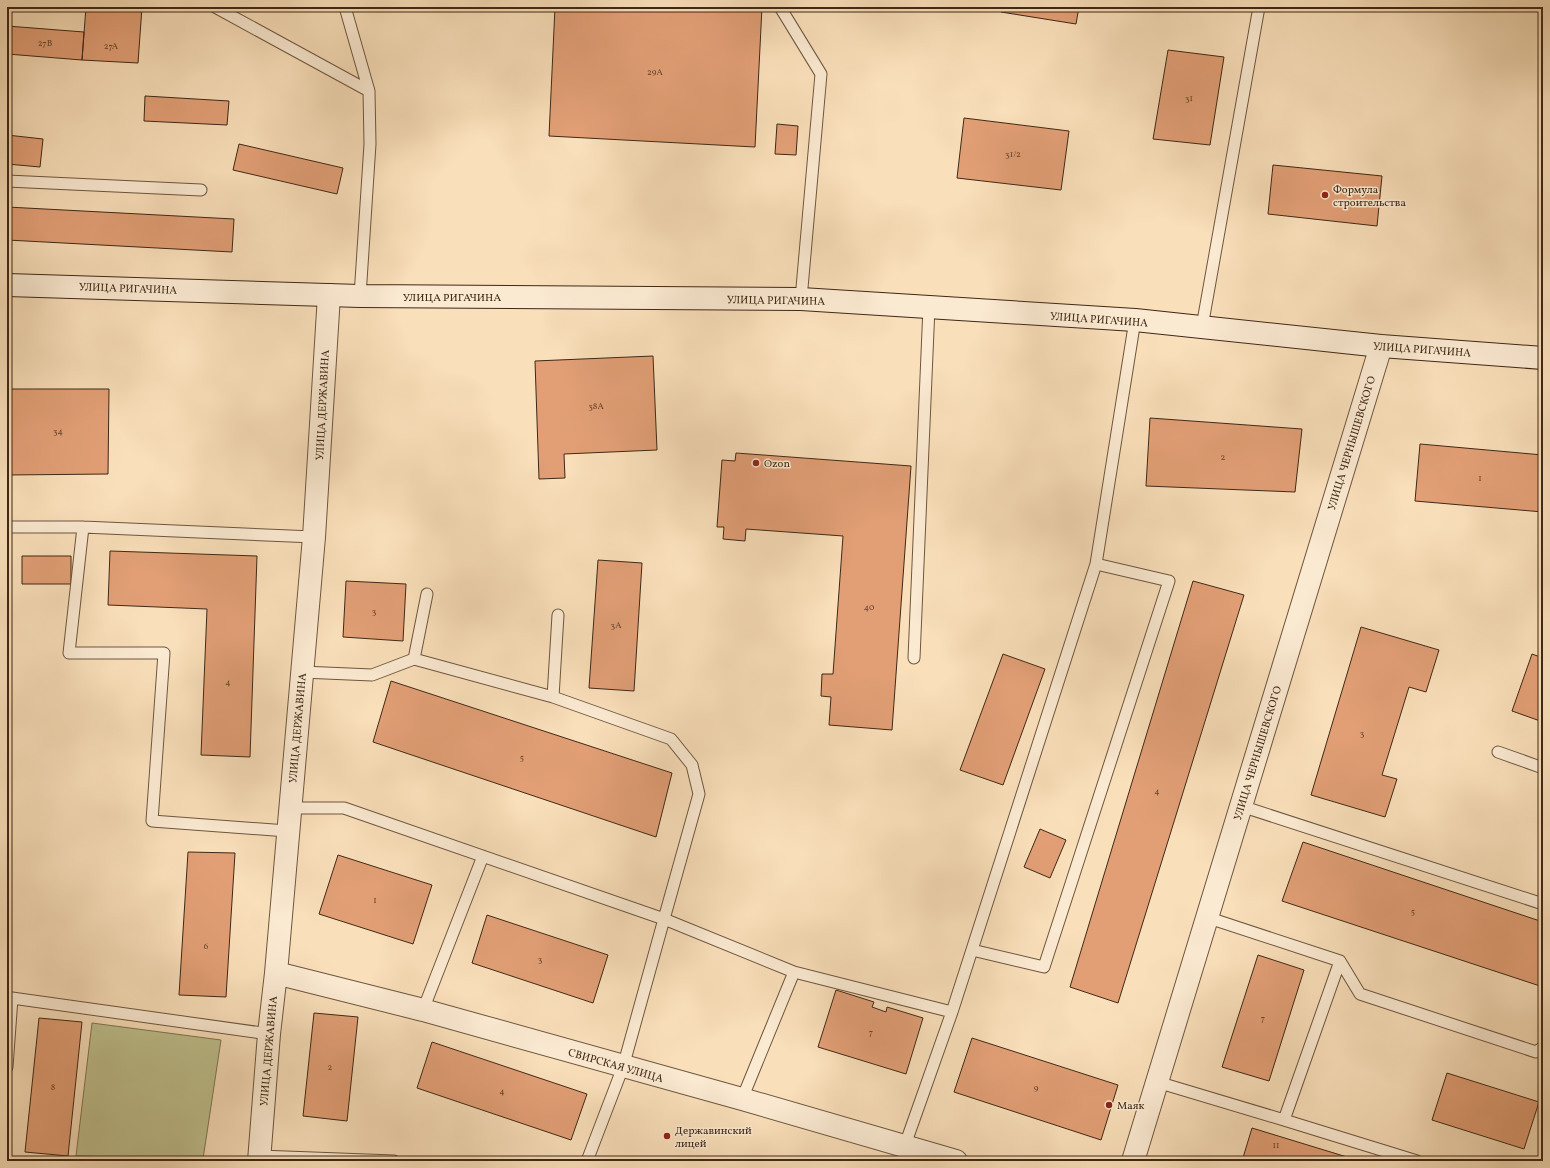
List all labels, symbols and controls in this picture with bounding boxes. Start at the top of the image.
house number: 27В [38,37,53,50]
house number: 27А [104,40,119,53]
house number: 29А [647,66,664,79]
house number: 31 [1185,92,1193,105]
house number: 31/2 [1005,148,1021,161]
place label: Формула строительства [1333,183,1406,211]
marker: Формула строительства [1320,190,1330,200]
street label: УЛИЦА РИГАЧИНА [79,280,178,299]
street label: УЛИЦА РИГАЧИНА [403,291,501,306]
street label: УЛИЦА РИГАЧИНА [727,293,826,310]
street label: УЛИЦА РИГАЧИНА [1049,310,1149,331]
street label: УЛИЦА РИГАЧИНА [1372,340,1472,361]
street label: УЛИЦА ДЕРЖАВИНА [313,349,334,461]
street label: УЛИЦА ЧЕРНЫШЕВСКОГО [1325,374,1380,512]
house number: 38А [588,400,604,413]
house number: 34 [53,425,63,438]
house number: 2 [1221,451,1226,464]
place label: Ozon [764,457,790,472]
marker: Ozon [751,458,761,468]
house number: 1 [1478,472,1482,485]
house number: 40 [864,601,875,614]
house number: 3 [372,605,377,618]
house number: 3А [611,619,622,632]
street label: УЛИЦА ДЕРЖАВИНА [286,672,311,784]
house number: 4 [225,676,231,689]
street label: УЛИЦА ЧЕРНЫШЕВСКОГО [1231,684,1286,822]
house number: 3 [1360,727,1365,740]
house number: 5 [520,751,524,764]
house number: 4 [1154,785,1160,798]
house number: 1 [373,894,377,907]
house number: 5 [1411,905,1415,918]
house number: 6 [204,940,209,953]
house number: 3 [538,953,543,966]
street label: УЛИЦА ДЕРЖАВИНА [257,995,282,1107]
house number: 7 [1261,1012,1265,1025]
house number: 7 [869,1026,873,1039]
street label: СВИРСКАЯ УЛИЦА [566,1046,665,1087]
house number: 2 [328,1061,333,1074]
house number: 8 [51,1081,56,1094]
house number: 9 [1034,1082,1039,1095]
house number: 4 [499,1085,505,1098]
place label: Маяк [1117,1099,1144,1114]
marker: Маяк [1104,1100,1114,1110]
place label: Державинский лицей [675,1124,752,1152]
marker: Державинский лицей [662,1131,672,1141]
house number: 11 [1273,1139,1279,1152]

